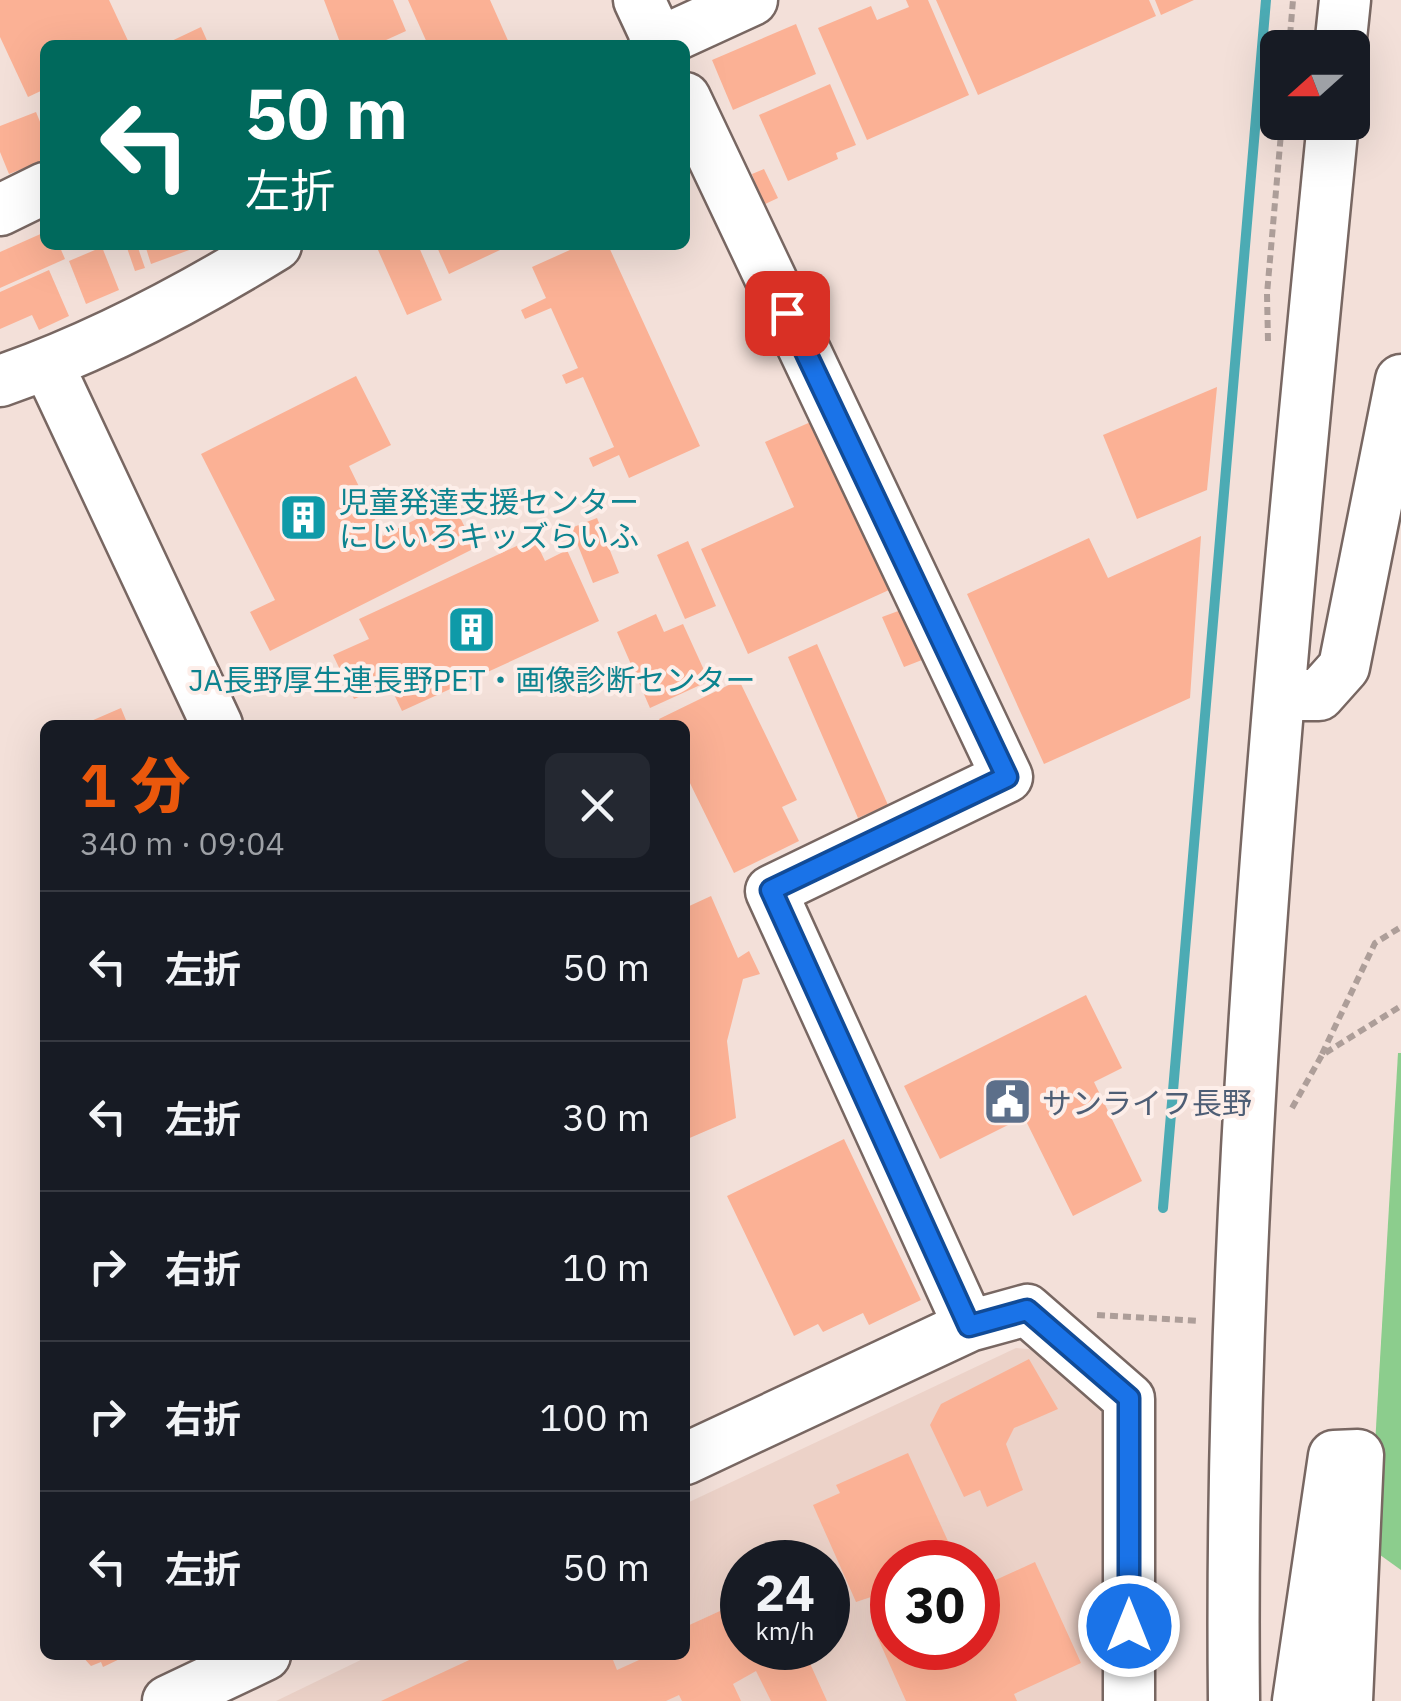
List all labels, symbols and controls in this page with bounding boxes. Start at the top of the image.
north arrow [1260,30,1370,140]
map controls [1260,30,1370,140]
text: 50 m [245,67,408,158]
icon: left [80,80,210,210]
text: 左折 [245,161,335,219]
pin [745,271,830,356]
icon: arrive [760,286,815,341]
place label: 児童発達支援センター にじいろキッズらいふ [339,482,639,555]
building icon: 児童発達支援センター にじいろキッズらいふ [278,492,330,544]
building icon: JA長野厚生連長野PET・画像診断センター [446,604,498,656]
place label: JA長野厚生連長野PET・画像診断センター [188,660,756,699]
text: 1 分 [80,745,190,824]
button: close [545,753,650,858]
text: 340 m · 09:04 [80,822,285,864]
icon: left [80,939,135,994]
text: 50 m [562,942,650,991]
text: 左折 [165,944,241,993]
public building icon: サンライフ長野 [981,1076,1033,1128]
place label: サンライフ長野 [1042,1083,1252,1122]
icon: left [80,1089,135,1144]
text: 30 m [562,1092,650,1141]
text: 左折 [165,1094,241,1143]
icon: right [80,1239,135,1294]
text: 10 m [562,1242,650,1291]
text: 右折 [165,1244,241,1293]
icon: right [80,1389,135,1444]
text: 100 m [539,1392,650,1441]
text: 右折 [165,1394,241,1443]
icon: left [80,1539,135,1594]
speed limit sign: 30 [870,1540,1000,1670]
text: 50 m [562,1542,650,1591]
text: 左折 [165,1544,241,1593]
text: 24 [755,1560,815,1625]
position arrow [1077,1574,1181,1678]
text: km/h [756,1614,814,1647]

